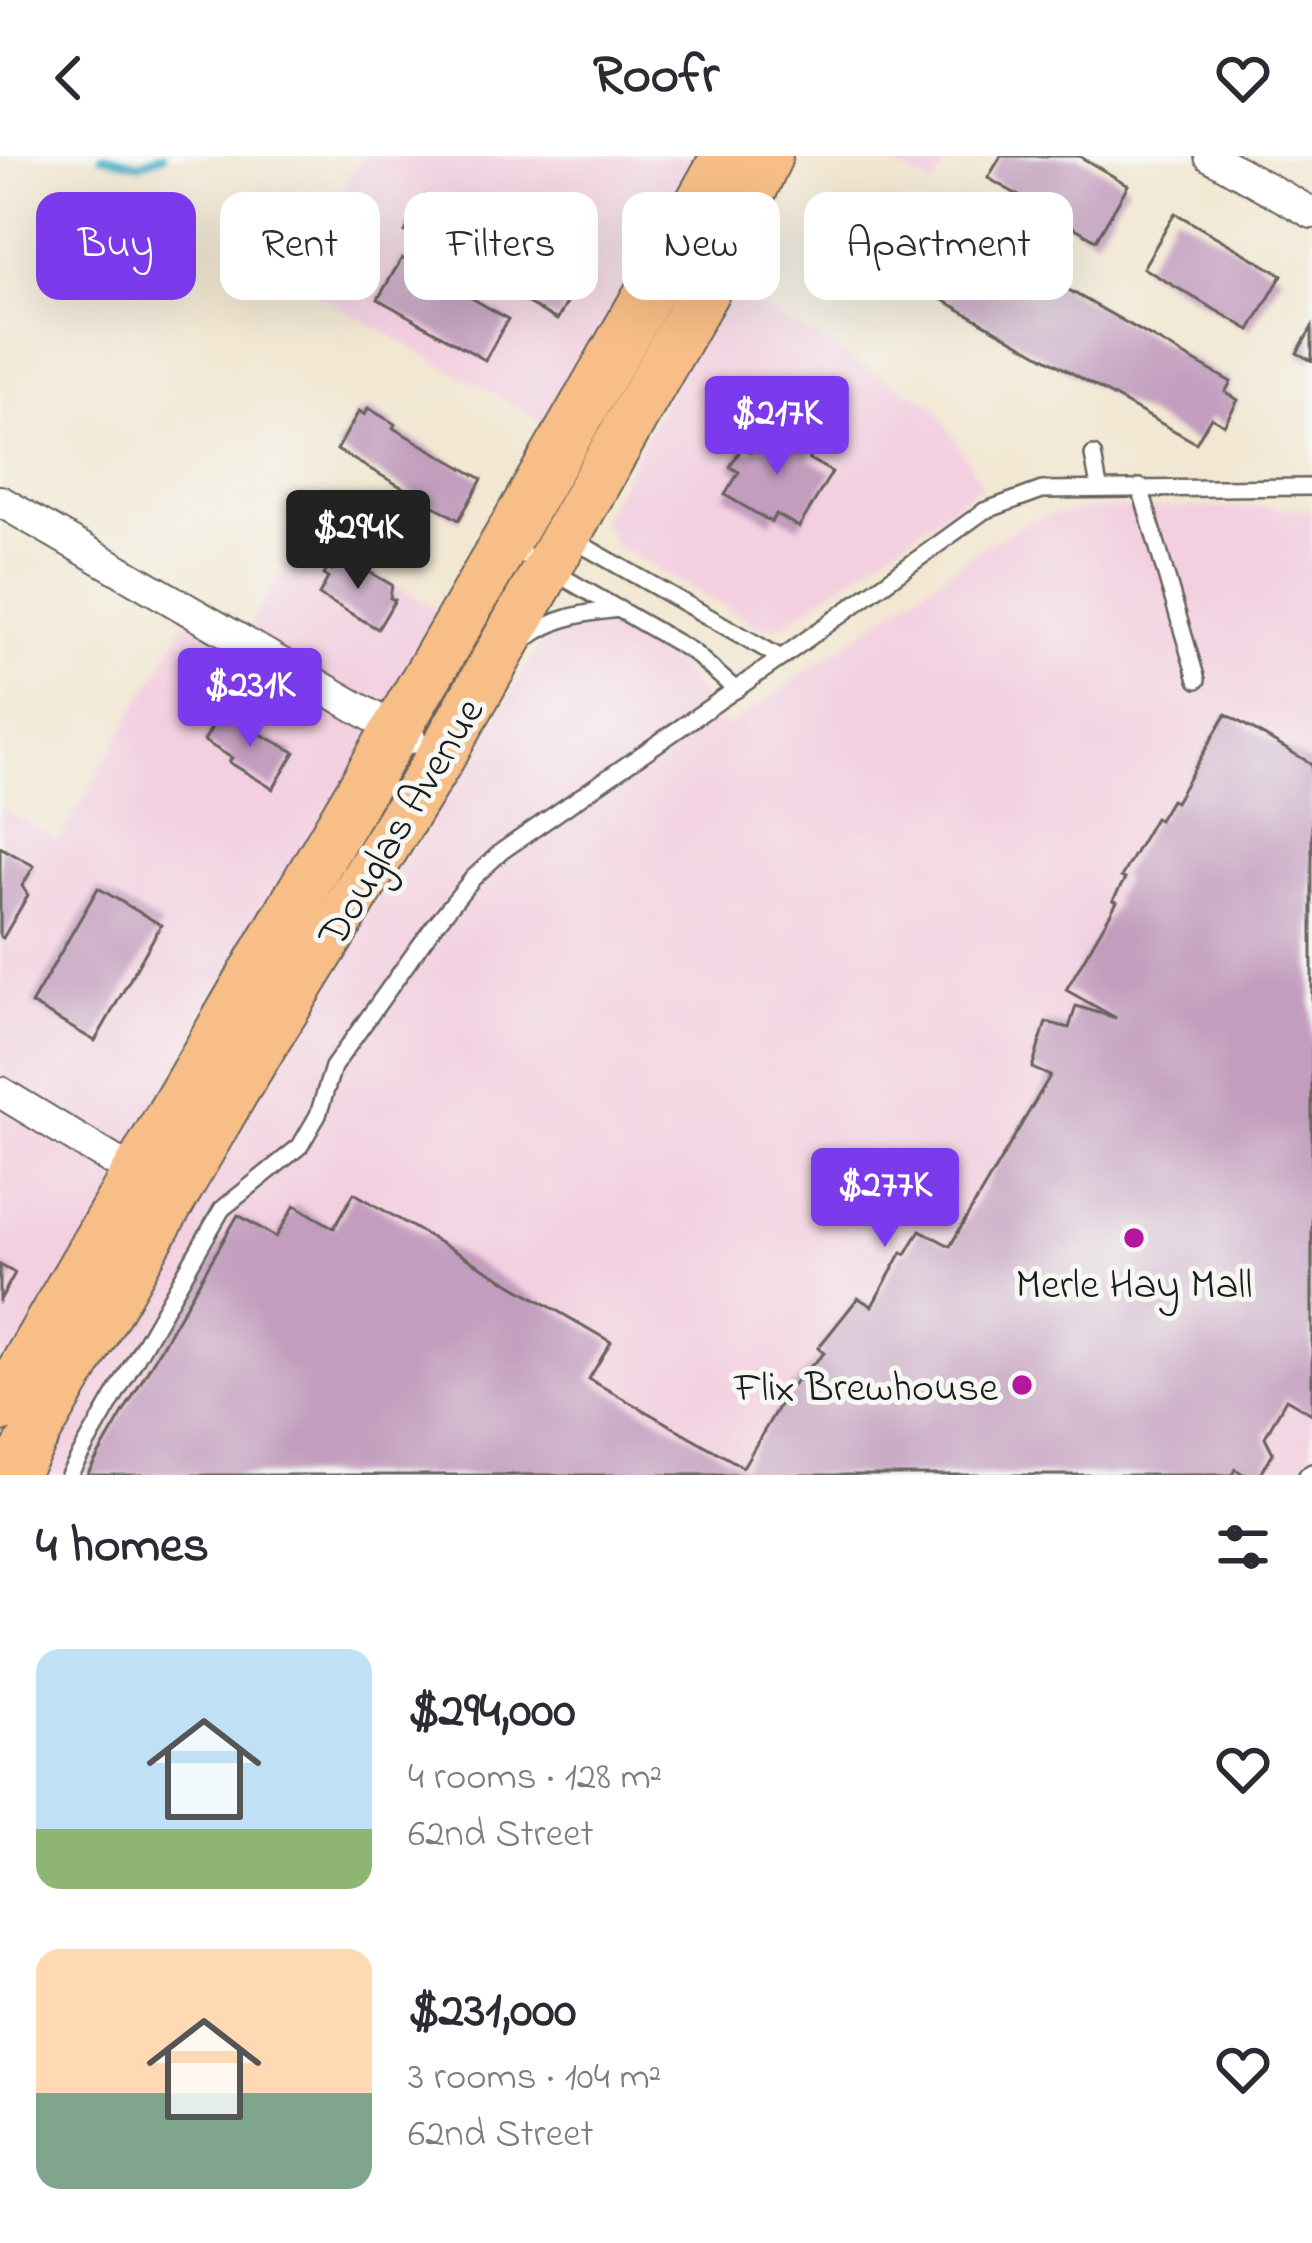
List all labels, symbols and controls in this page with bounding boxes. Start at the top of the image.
text: Roofr [593,39,719,117]
icon: back [36,45,102,111]
icon: heart [1210,45,1276,111]
chip: Buy [36,192,196,300]
chip: Rent [220,192,380,300]
chip: Filters [404,192,598,300]
chip: New [622,192,780,300]
chip: Apartment [804,192,1073,300]
pin: $217K [693,376,861,478]
text: $217K [732,386,822,443]
pin: $294K [274,490,442,592]
text: $294K [313,500,403,557]
pin: $231K [166,648,334,750]
text: $231K [205,658,295,715]
street label: Douglas Avenue [304,687,501,960]
pin: $277K [801,1148,969,1250]
text: $277K [838,1158,932,1215]
marker: Merle Hay Mall [1121,1225,1147,1251]
place label: Merle Hay Mall [1016,1256,1252,1317]
place label: Flix Brewhouse [733,1359,998,1420]
marker: Flix Brewhouse [1009,1372,1035,1398]
text: 4 homes [36,1510,209,1585]
icon: filters [1210,1514,1276,1580]
text: $294,000 [408,1675,575,1750]
icon: home [132,1697,276,1841]
icon: heart [1210,1736,1276,1802]
text: 4 rooms · 128 m² [408,1750,662,1807]
text: 62nd Street [408,1807,594,1864]
text: $231,000 [408,1975,576,2050]
icon: home [132,1997,276,2141]
icon: heart [1210,2036,1276,2102]
text: 3 rooms · 104 m² [408,2050,661,2107]
text: 62nd Street [408,2107,594,2164]

